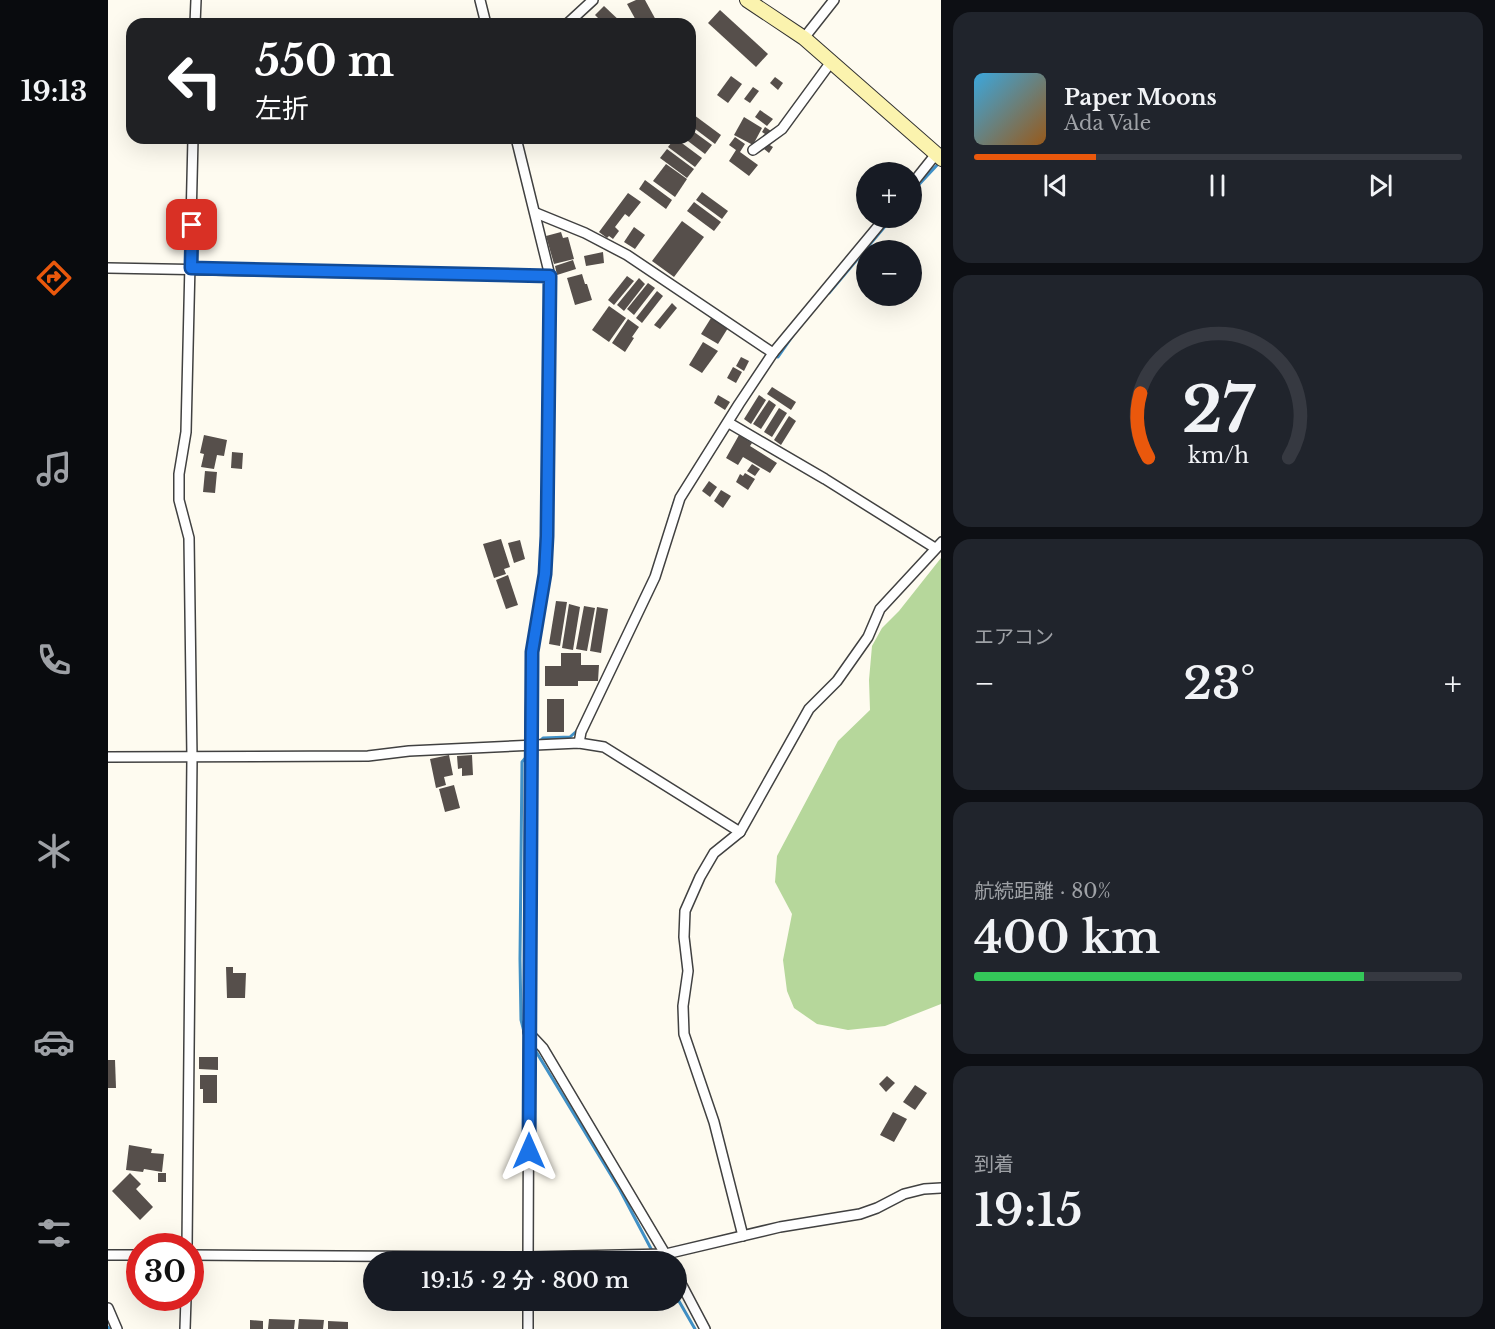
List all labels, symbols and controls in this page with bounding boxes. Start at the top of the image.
text: 550 m [255,35,394,87]
icon: left [156,42,234,120]
text: 19:13 [21,75,87,108]
text: Paper Moons [1064,84,1217,111]
text: 左折 [255,92,309,125]
text: Ada Vale [1064,111,1151,135]
map controls [856,162,922,306]
button: + [856,162,922,228]
icon: previous [1039,169,1072,202]
icon: pause [1201,169,1234,202]
icon: next [1364,169,1397,202]
pin [166,199,217,250]
icon: arrive [175,208,208,241]
button: − [856,240,922,306]
icon: directions [33,257,75,299]
text: 27 [1182,371,1255,449]
text: km/h [1188,443,1249,470]
icon: music [33,448,75,490]
text: エアコン [974,625,1054,649]
icon: phone [33,639,75,681]
text: 23° [1183,655,1256,711]
text: − [974,663,995,704]
text: + [1444,663,1462,704]
icon: climate [33,830,75,872]
text: 航続距離 · 80% [974,879,1111,903]
text: 400 km [974,909,1160,965]
icon: car [33,1021,75,1063]
position arrow [497,1119,561,1183]
text: 到着 [974,1152,1014,1176]
text: 19:15 [974,1182,1083,1238]
icon: filters [33,1212,75,1254]
speed limit sign: 30 [126,1233,204,1311]
text: 19:15 · 2 分 · 800 m [421,1267,629,1294]

